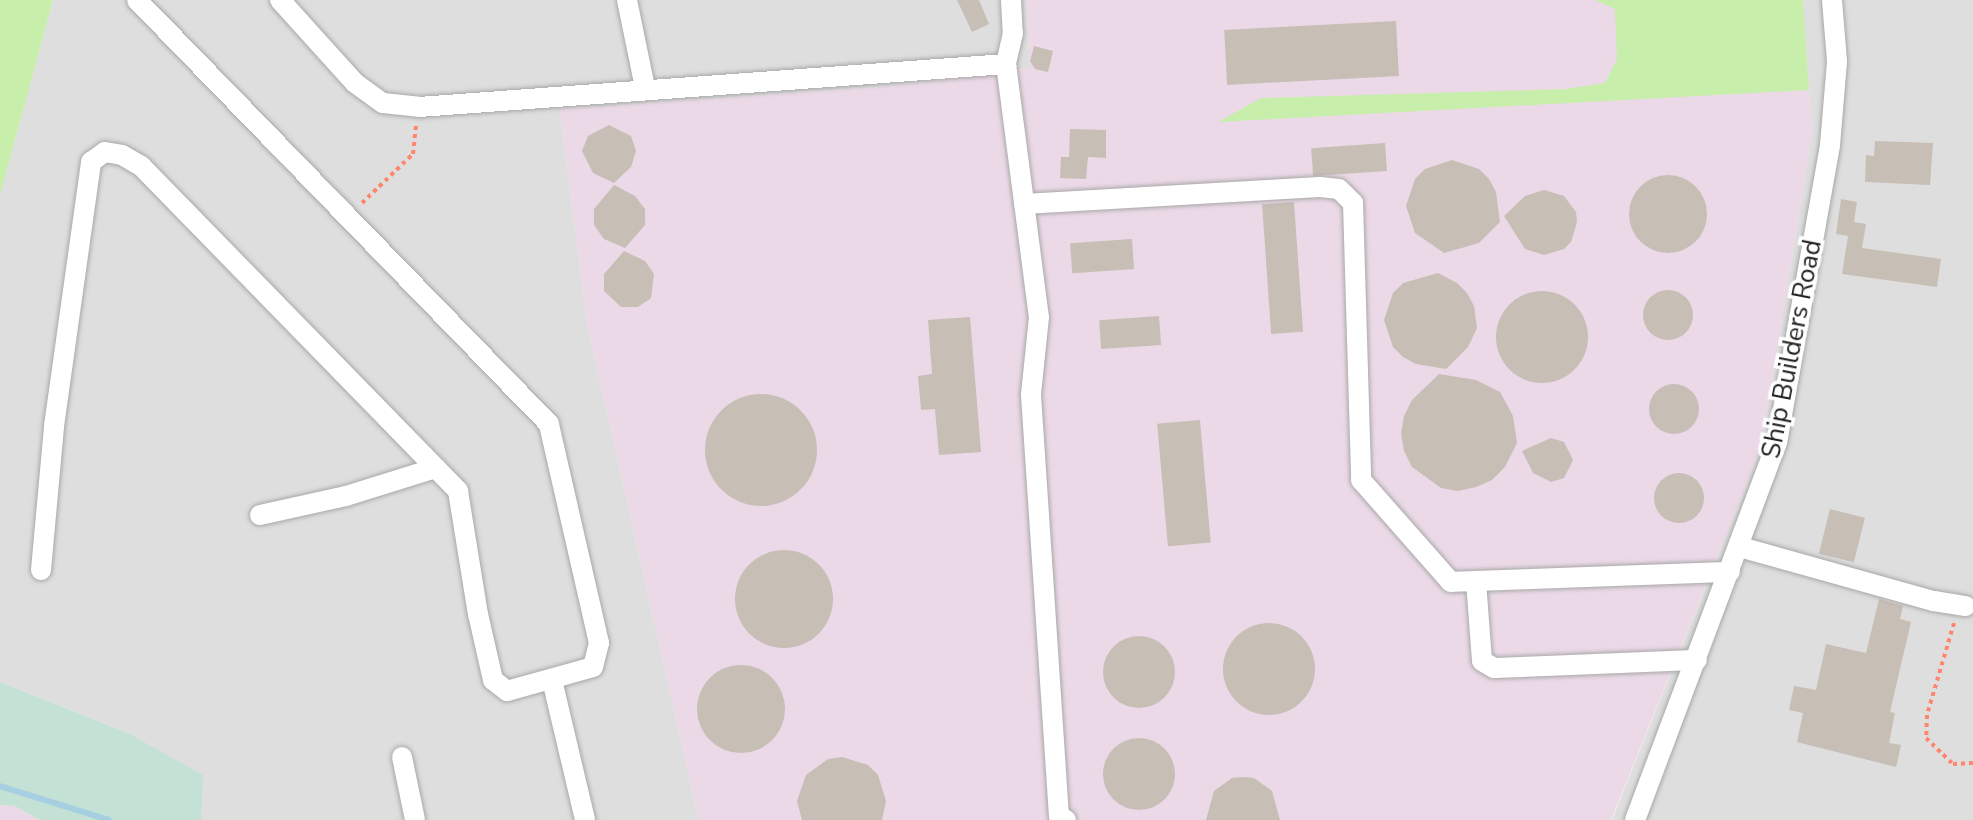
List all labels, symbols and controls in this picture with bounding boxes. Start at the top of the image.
street label: Ship Builders Road [1755,237,1829,461]

